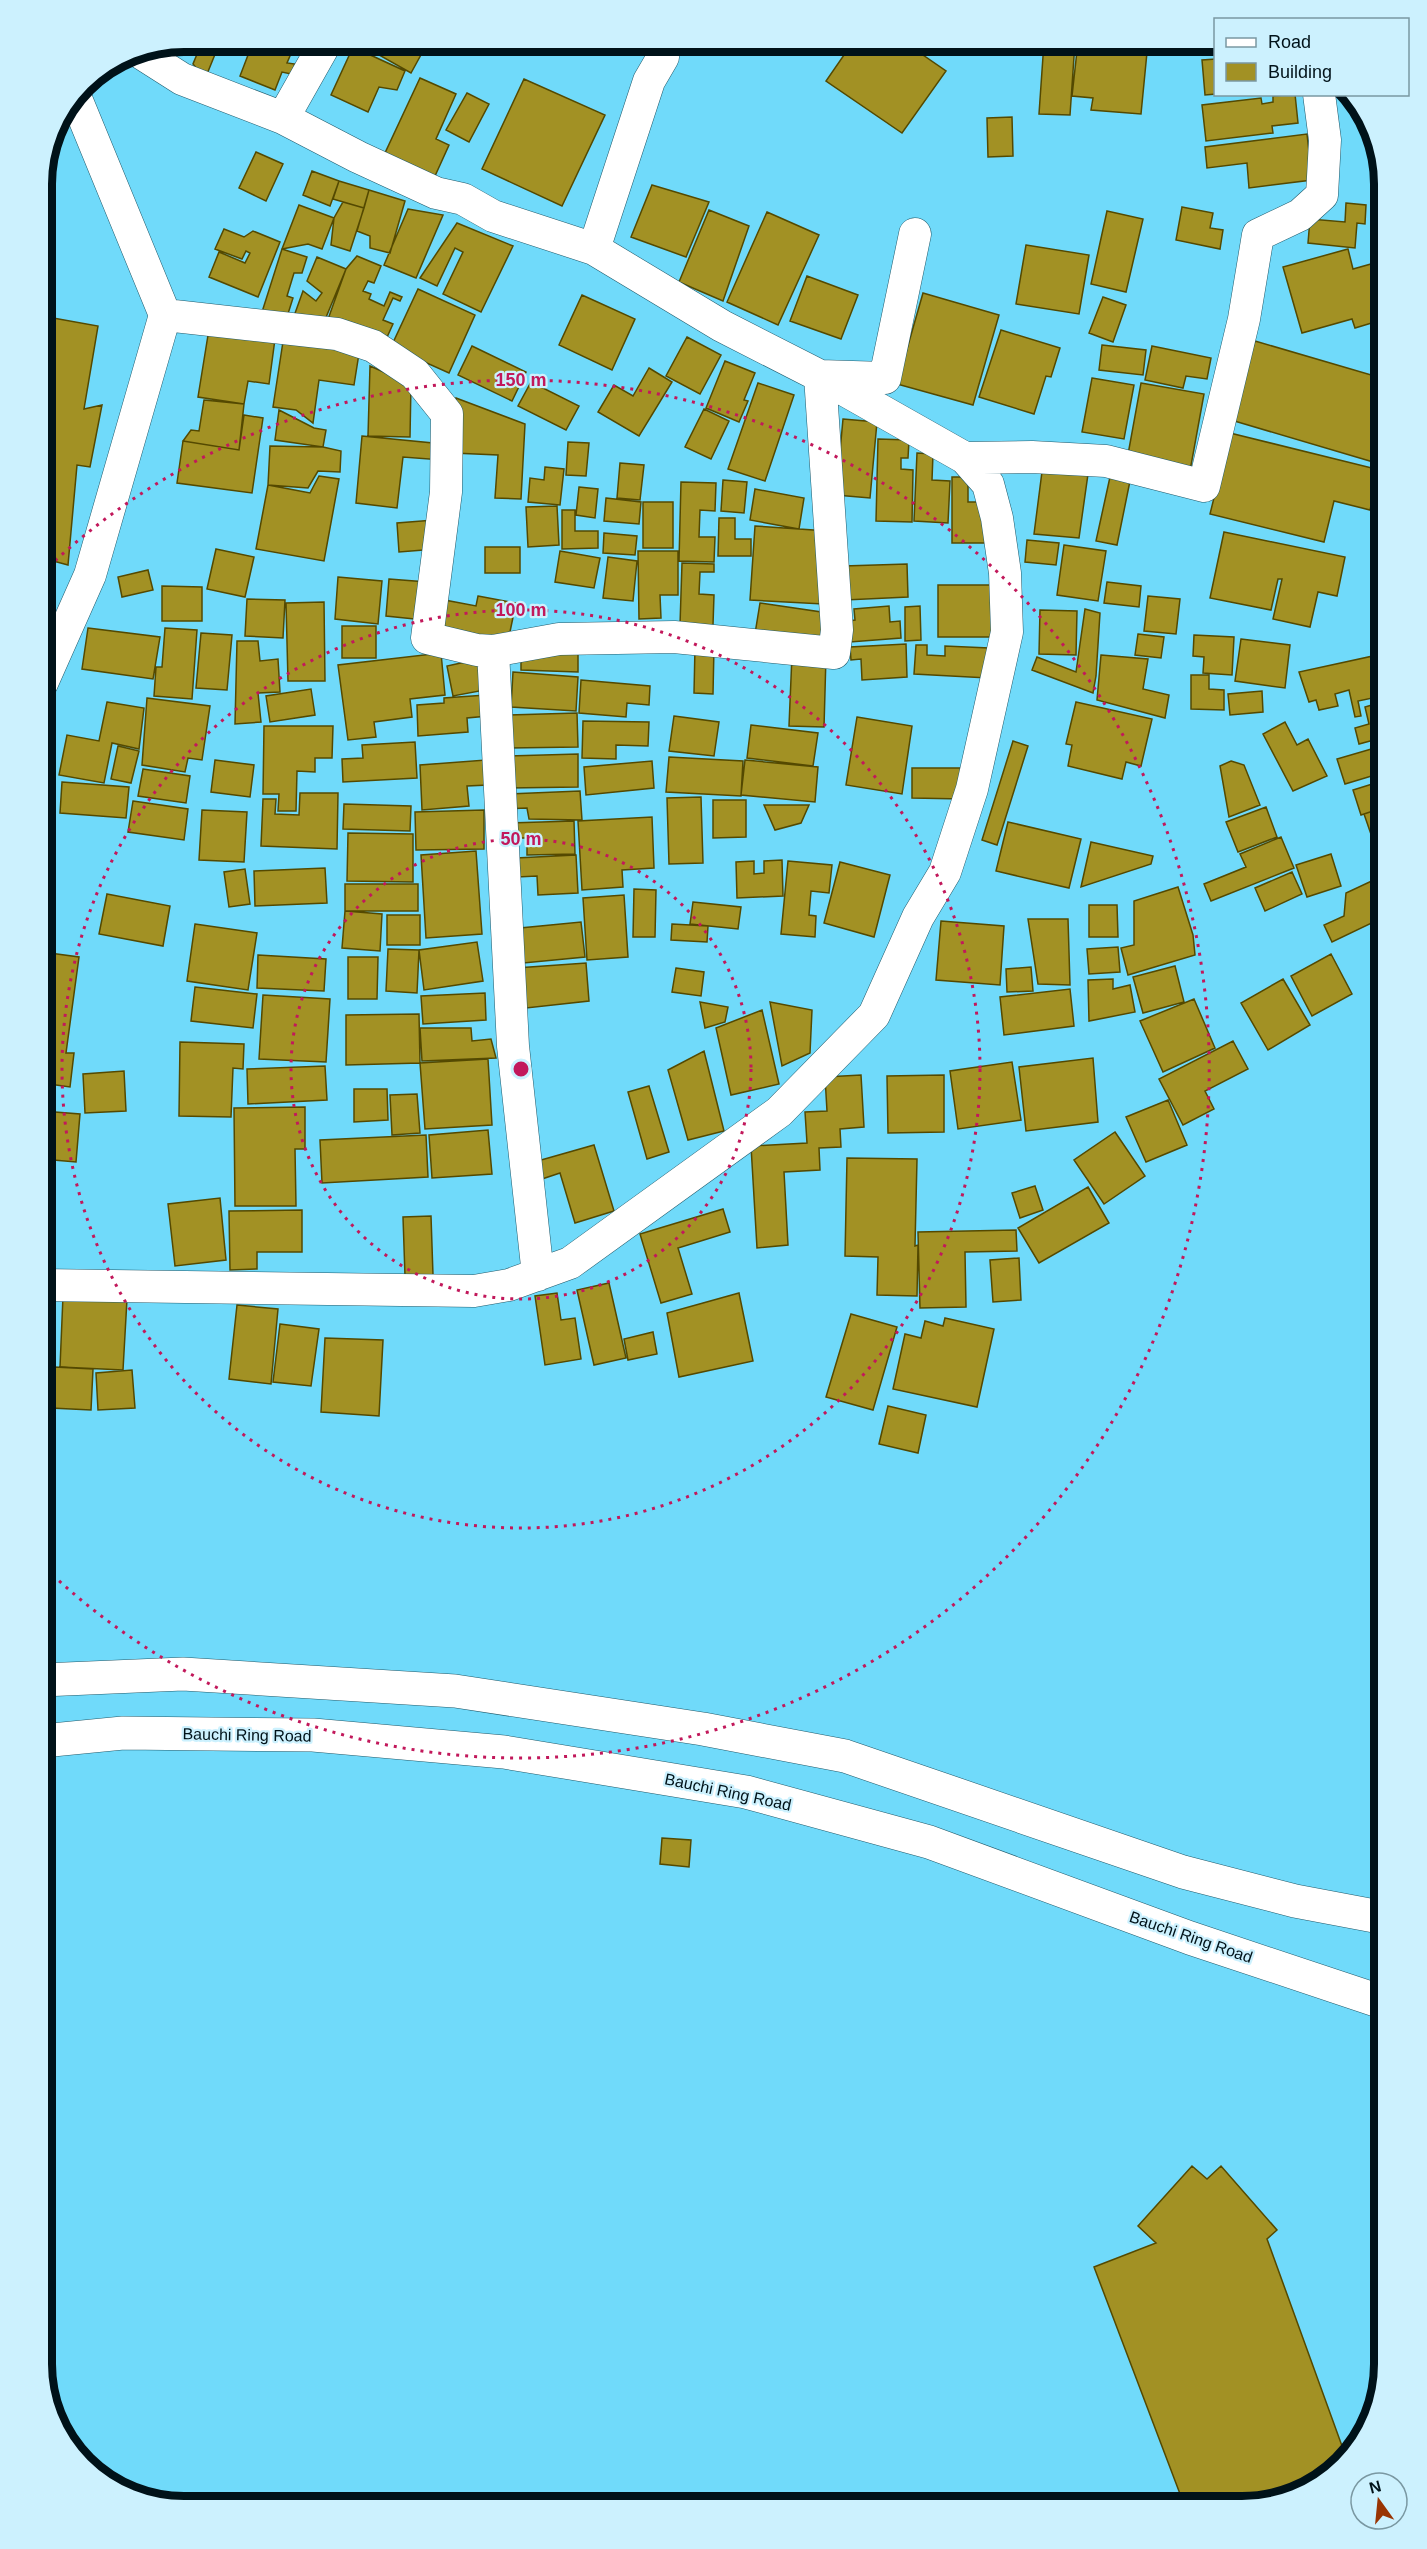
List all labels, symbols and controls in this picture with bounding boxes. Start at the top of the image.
legend [1214,18,1409,96]
text: Road [1268,32,1311,52]
text: Building [1268,62,1332,82]
text: 150 m [495,370,547,390]
text: 100 m [495,600,547,620]
text: 50 m [500,829,542,849]
centre of rings [511,1059,531,1079]
street label: Bauchi Ring Road [182,1725,312,1745]
street label: Bauchi Ring Road [663,1770,793,1814]
street label: Bauchi Ring Road [1127,1908,1255,1966]
north arrow [1349,2471,1409,2531]
text: N [1367,2477,1383,2497]

